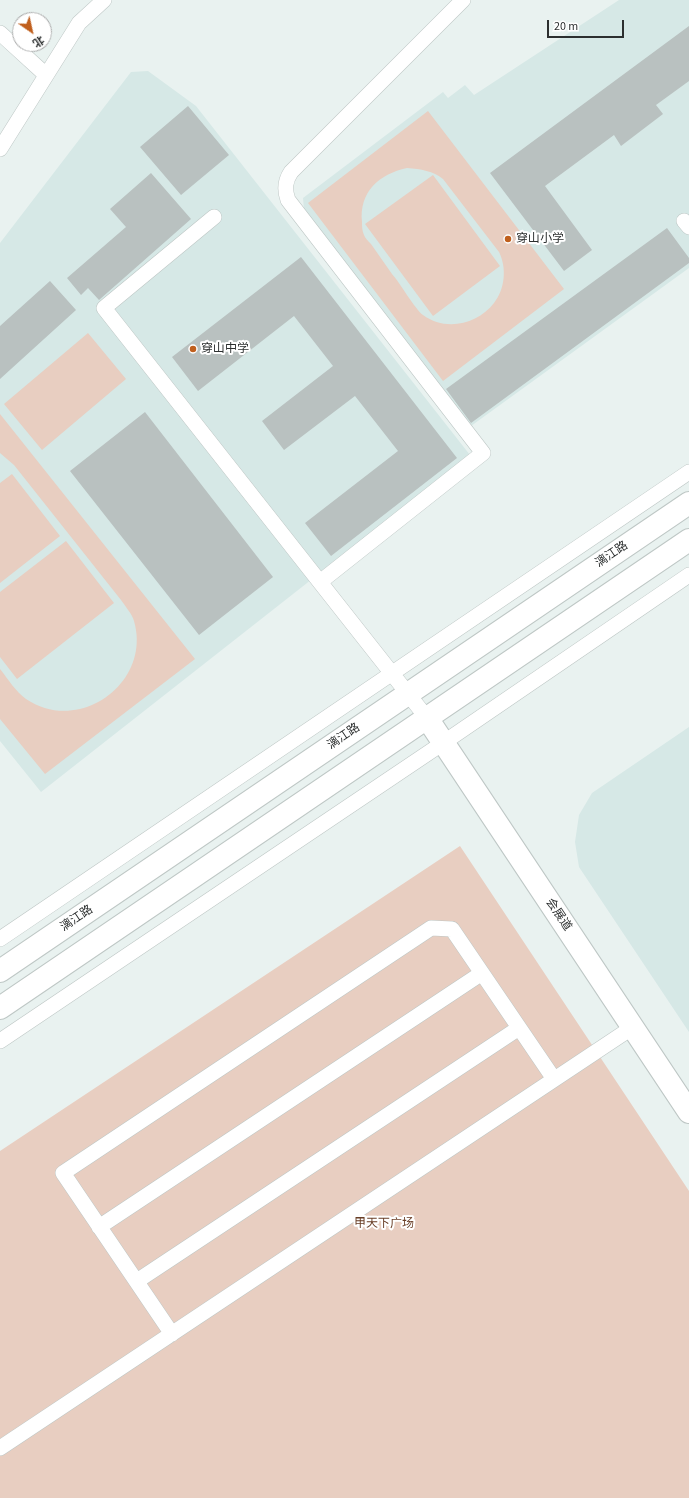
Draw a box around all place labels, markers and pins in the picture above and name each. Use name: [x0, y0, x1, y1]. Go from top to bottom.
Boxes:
place label: 穿山小学: [516, 232, 564, 246]
marker: 穿山小学: [503, 234, 513, 244]
place label: 穿山中学: [201, 342, 249, 356]
marker: 穿山中学: [188, 344, 198, 354]

